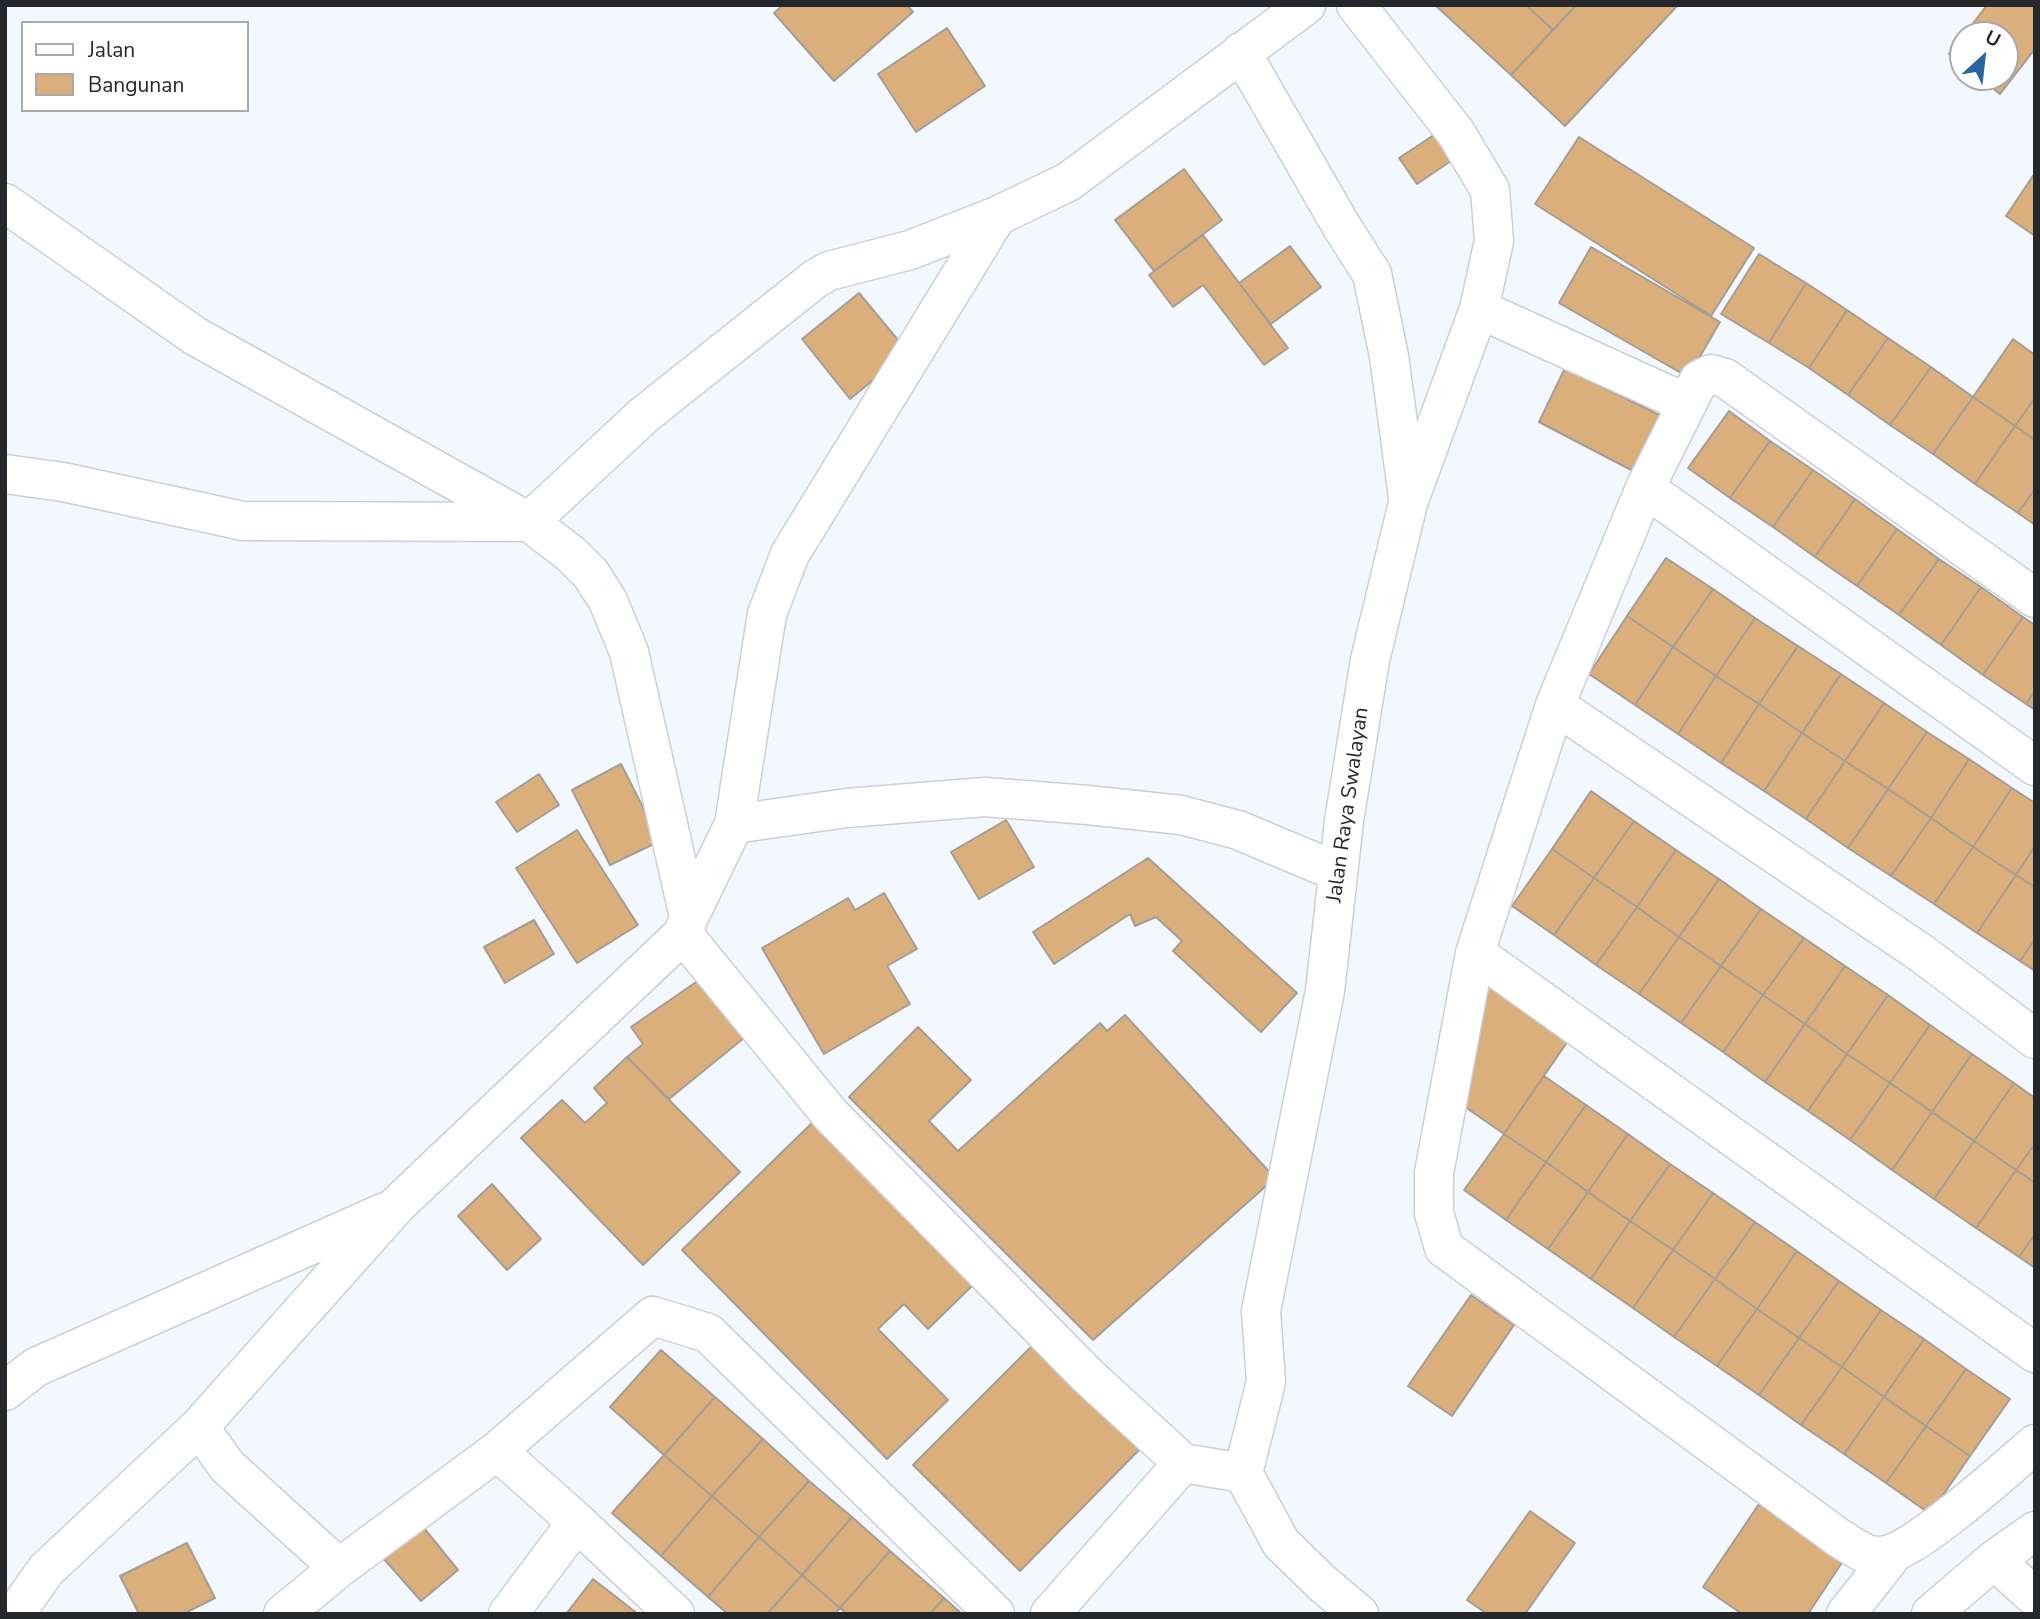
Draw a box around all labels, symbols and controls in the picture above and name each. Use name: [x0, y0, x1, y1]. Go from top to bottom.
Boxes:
legend: [21, 21, 248, 112]
north arrow: [1949, 21, 2019, 91]
text: U: [1980, 24, 2005, 54]
text: Jalan: [88, 36, 135, 64]
text: Bangunan: [88, 71, 184, 99]
street label: Jalan Raya Swalayan: [1323, 706, 1375, 904]

